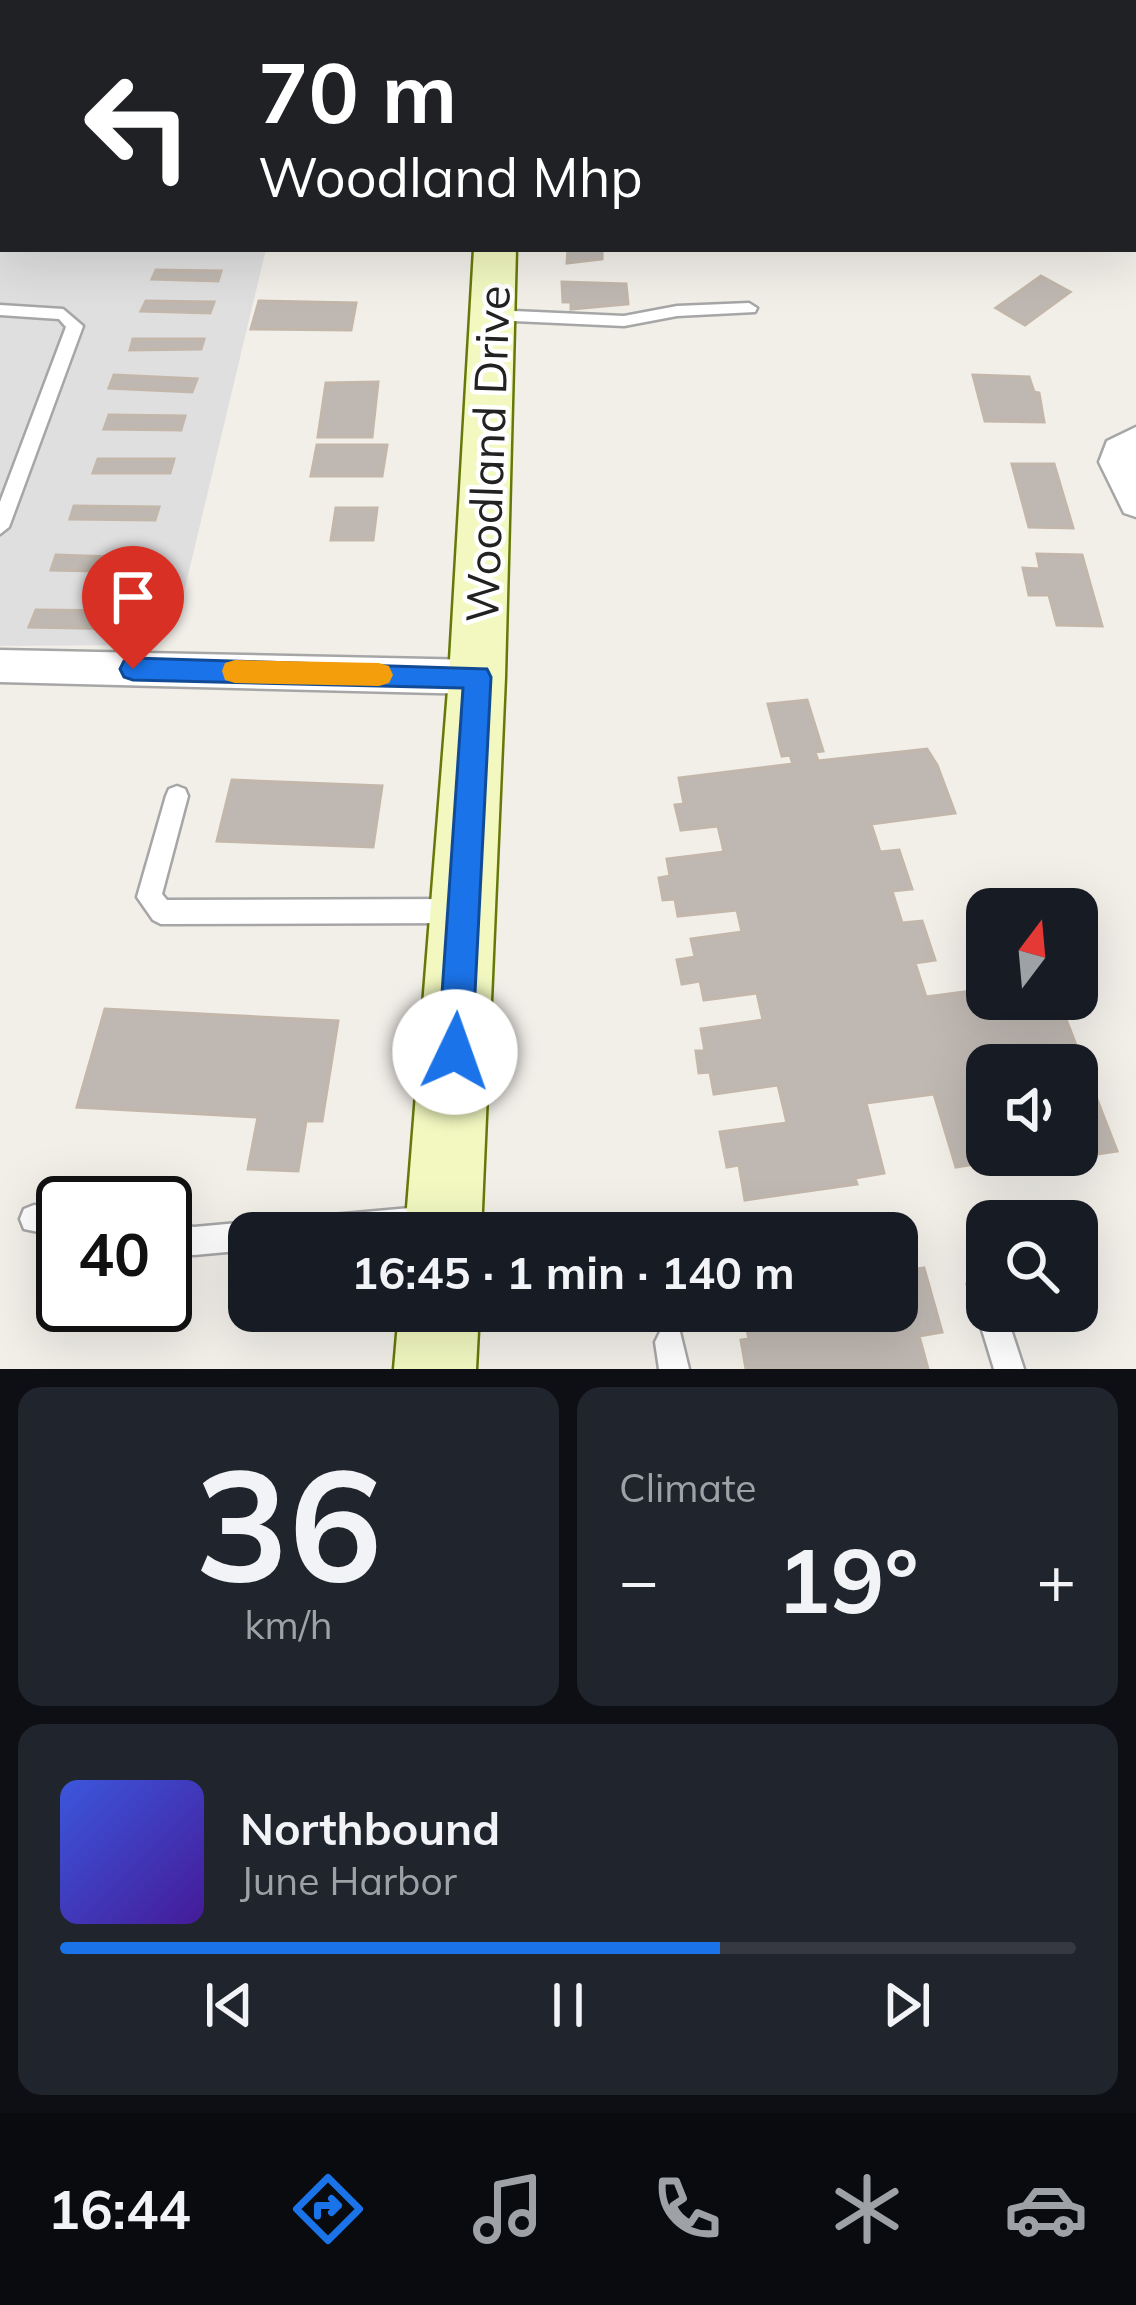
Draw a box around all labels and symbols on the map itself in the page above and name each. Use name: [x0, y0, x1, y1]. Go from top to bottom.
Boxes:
street label: Woodland Drive: [453, 284, 521, 624]
pin: [82, 546, 184, 669]
north arrow: [966, 888, 1098, 1020]
position arrow: [392, 989, 518, 1115]
speed limit sign: 40: [36, 1176, 192, 1332]

